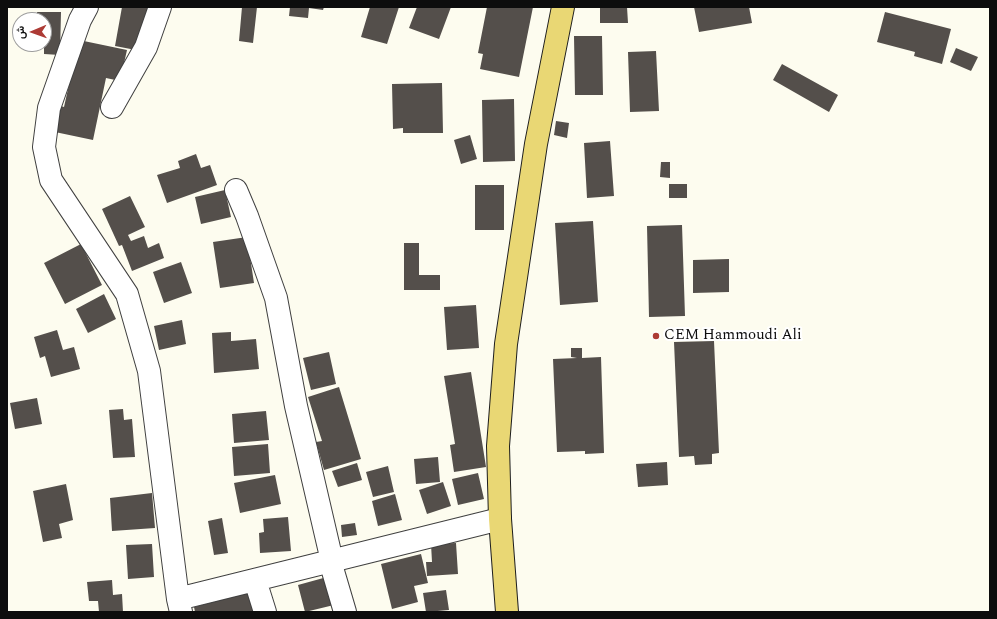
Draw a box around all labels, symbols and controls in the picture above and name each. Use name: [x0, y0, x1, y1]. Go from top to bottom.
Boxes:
north arrow: [12, 12, 52, 52]
text: ش: [12, 25, 29, 39]
place label: CEM Hammoudi Ali: [664, 327, 802, 345]
marker: CEM Hammoudi Ali: [651, 331, 661, 341]

